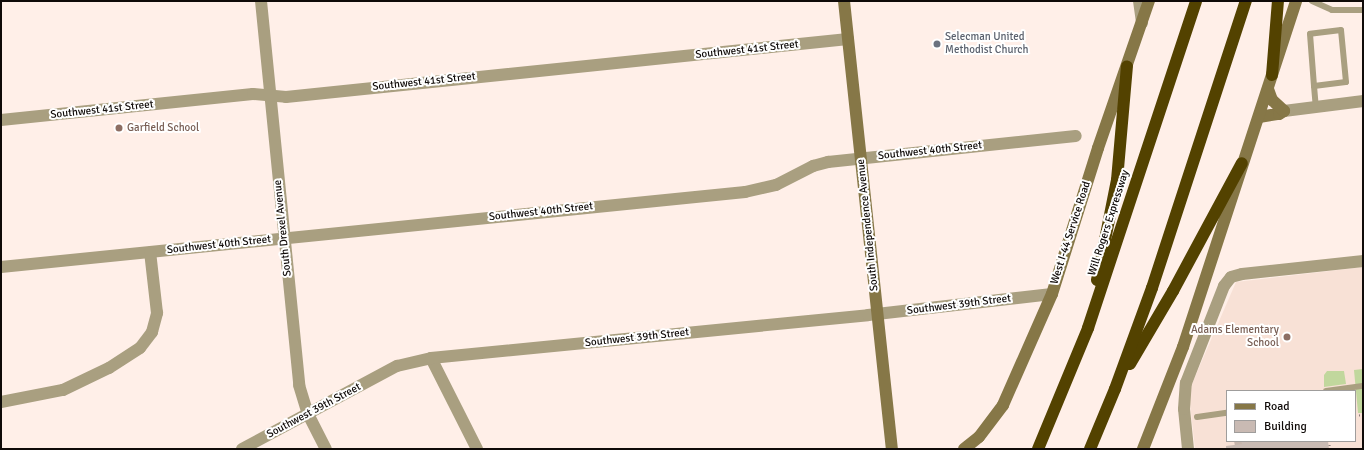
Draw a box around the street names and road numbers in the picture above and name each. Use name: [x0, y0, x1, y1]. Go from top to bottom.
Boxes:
street label: Southwest 41st Street: [695, 38, 799, 62]
street label: Southwest 41st Street: [372, 70, 476, 94]
street label: Southwest 41st Street: [50, 98, 154, 122]
street label: Southwest 40th Street: [877, 139, 983, 163]
street label: South Independence Avenue: [854, 158, 882, 292]
street label: Will Rogers Expressway: [1086, 168, 1132, 278]
street label: South Drexel Avenue: [271, 179, 295, 277]
street label: West I-44 Service Road: [1048, 180, 1094, 286]
street label: Southwest 40th Street: [488, 200, 594, 224]
street label: Southwest 40th Street: [166, 233, 272, 257]
street label: Southwest 39th Street: [906, 292, 1012, 318]
street label: Southwest 39th Street: [584, 326, 690, 350]
street label: Southwest 39th Street: [265, 381, 363, 441]

